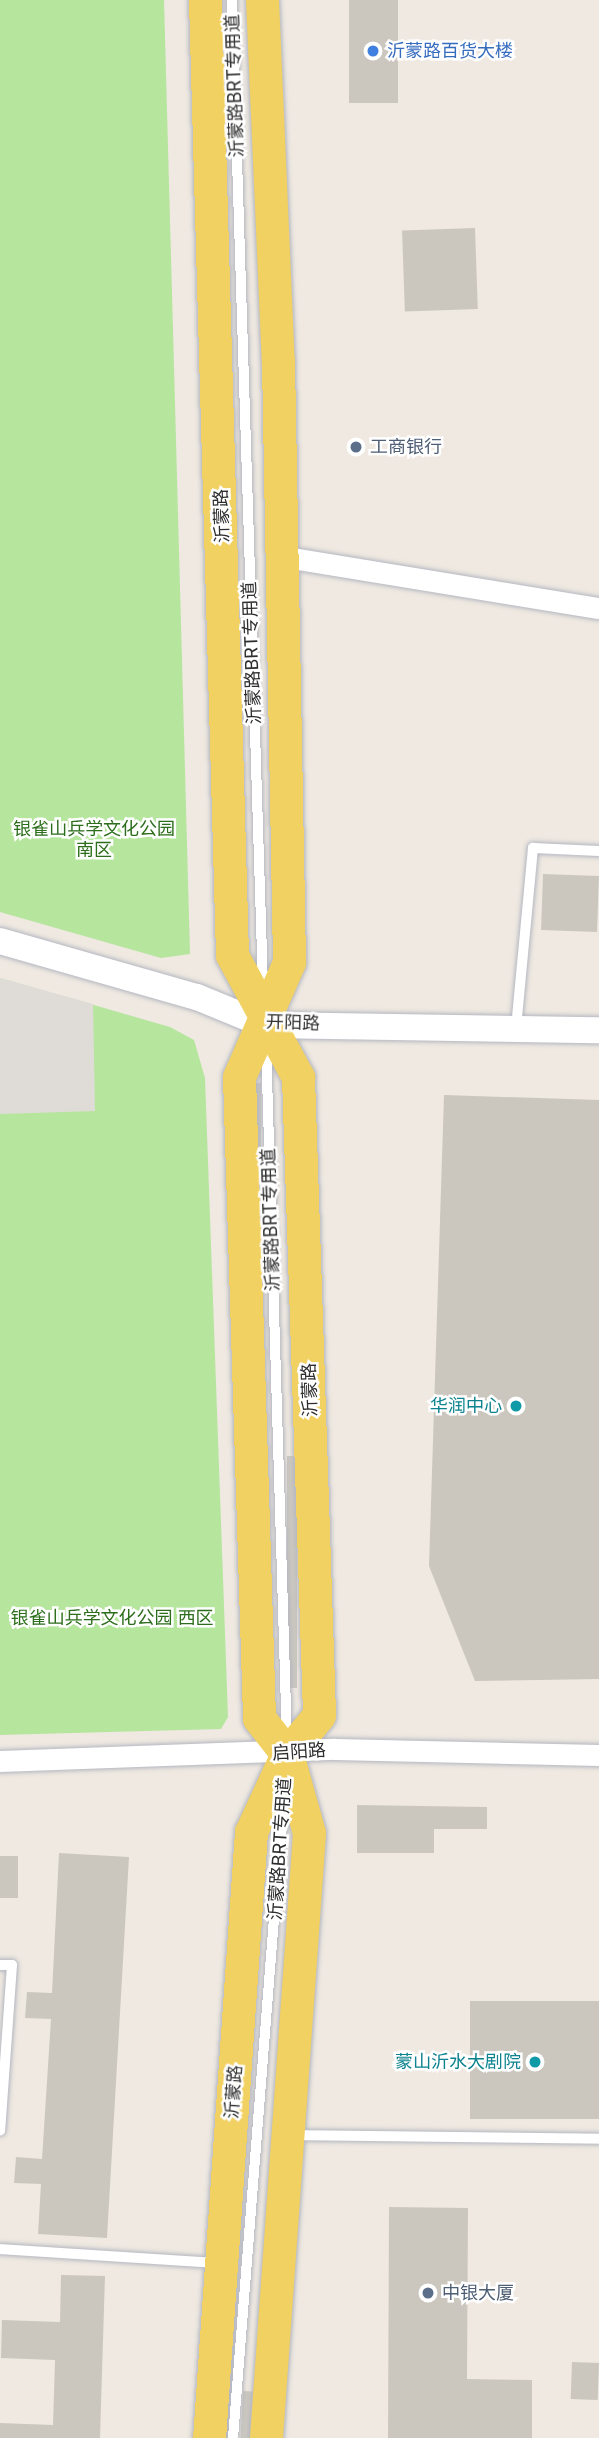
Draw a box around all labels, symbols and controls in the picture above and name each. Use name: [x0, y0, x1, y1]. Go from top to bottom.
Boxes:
street label: 沂蒙路BRT专用道: [222, 14, 248, 158]
place label: 沂蒙路百货大楼: [387, 40, 513, 62]
marker: 沂蒙路百货大楼: [365, 43, 381, 59]
place label: 工商银行: [370, 436, 442, 458]
marker: 工商银行: [348, 439, 364, 455]
street label: 沂蒙路: [210, 489, 234, 543]
street label: 沂蒙路BRT专用道: [239, 581, 265, 725]
park label: 银雀山兵学文化公园 南区: [13, 819, 175, 862]
street label: 开阳路: [266, 1011, 320, 1035]
street label: 沂蒙路BRT专用道: [258, 1148, 284, 1292]
street label: 沂蒙路: [298, 1363, 322, 1417]
place label: 华润中心: [430, 1395, 502, 1417]
marker: 华润中心: [508, 1398, 524, 1414]
park label: 银雀山兵学文化公园 西区: [10, 1607, 214, 1629]
street label: 启阳路: [271, 1739, 327, 1765]
street label: 沂蒙路BRT专用道: [264, 1777, 296, 1921]
place label: 蒙山沂水大剧院: [395, 2051, 521, 2073]
marker: 蒙山沂水大剧院: [527, 2054, 543, 2070]
street label: 沂蒙路: [221, 2064, 247, 2120]
place label: 中银大厦: [442, 2282, 514, 2304]
marker: 中银大厦: [420, 2285, 436, 2301]

